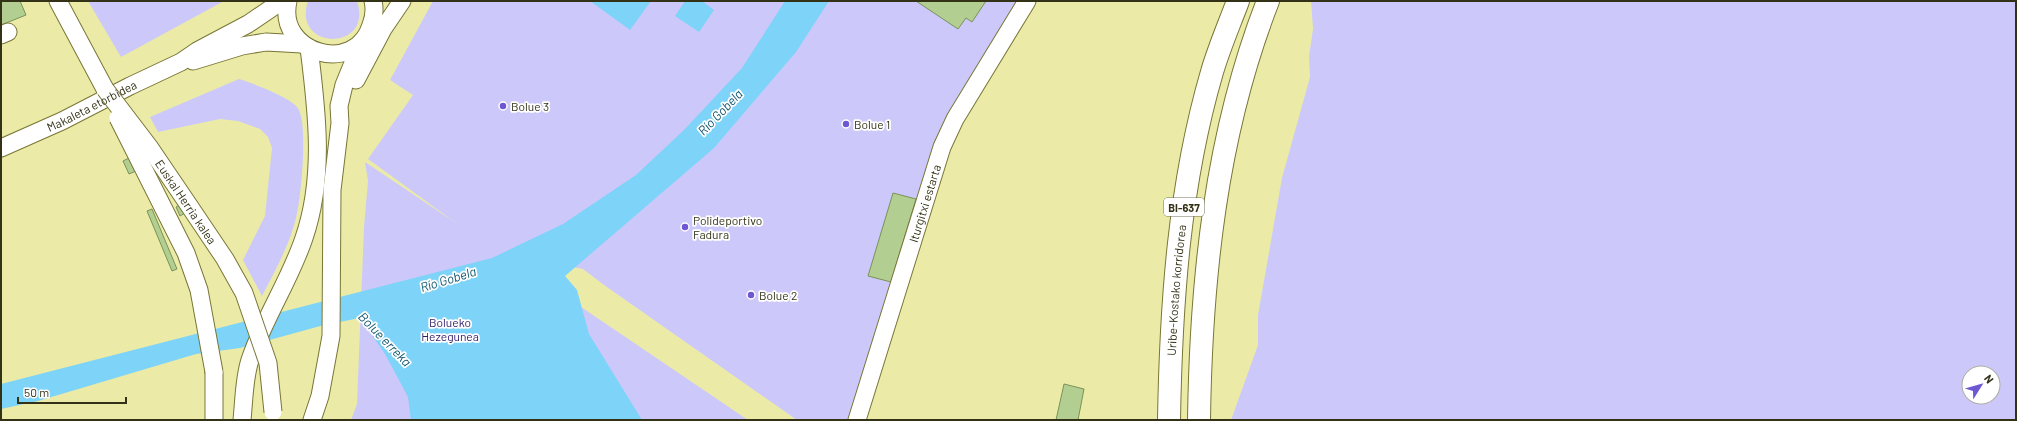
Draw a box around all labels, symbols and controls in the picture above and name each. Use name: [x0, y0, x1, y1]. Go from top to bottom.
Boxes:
street label: Makaleta etorbidea: [44, 77, 139, 134]
water label: Río Gobela: [694, 86, 746, 138]
place label: Bolue 3: [511, 99, 549, 113]
marker: Bolue 3: [498, 101, 508, 111]
place label: Bolue 1: [854, 117, 890, 131]
marker: Bolue 1: [841, 119, 851, 129]
street label: Euskal Herria kalea: [153, 157, 220, 246]
street label: Iturgitxi estarta: [906, 163, 943, 244]
road number: BI-637: [1164, 198, 1204, 216]
place label: Polideportivo Fadura: [693, 213, 762, 241]
marker: Polideportivo Fadura: [680, 222, 690, 232]
street label: Uribe-Kostako korridorea: [1164, 224, 1188, 356]
water label: Río Gobela: [418, 263, 478, 295]
place label: Bolue 2: [759, 288, 797, 302]
marker: Bolue 2: [746, 290, 756, 300]
water label: Bolue erreka: [355, 309, 415, 370]
park label: Bolueko Hezegunea: [421, 315, 479, 343]
north arrow: [1961, 365, 2001, 405]
text: N: [1982, 372, 1997, 386]
scale bar: [18, 379, 126, 405]
text: 50 m: [24, 385, 49, 399]

